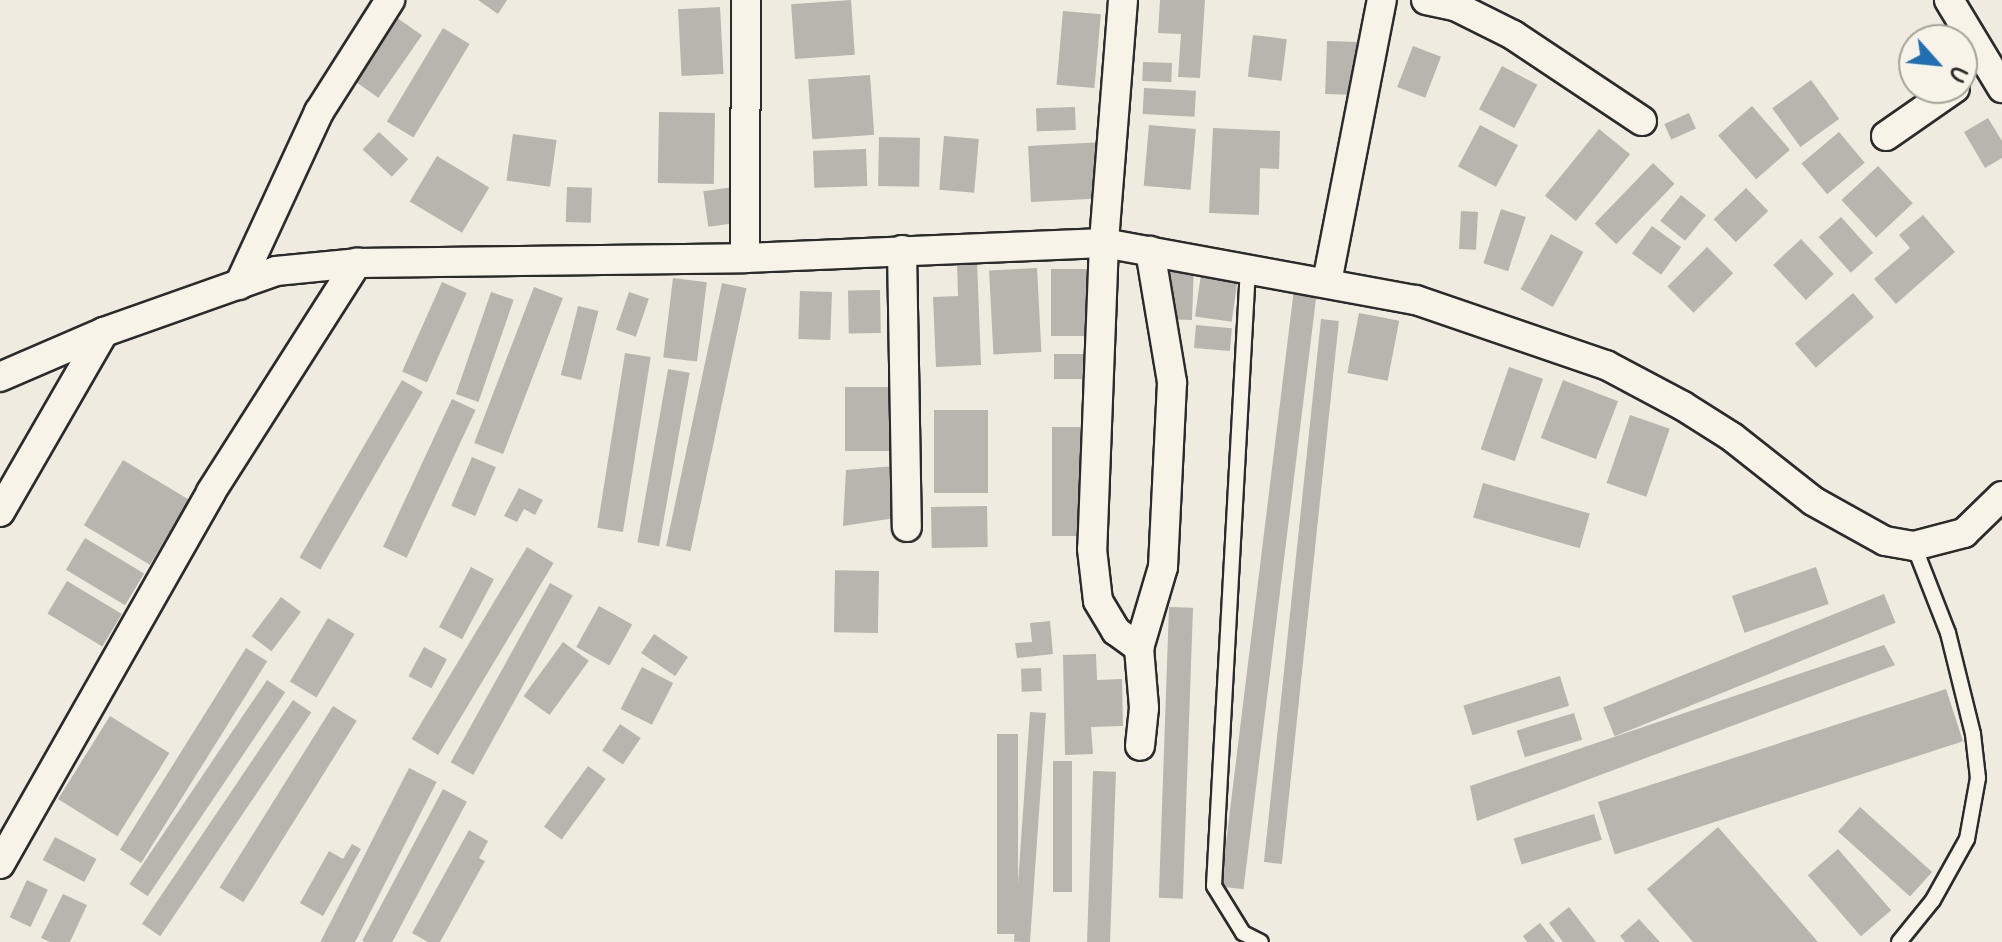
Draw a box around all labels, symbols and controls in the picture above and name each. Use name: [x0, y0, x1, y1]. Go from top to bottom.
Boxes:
north arrow: [1898, 24, 1978, 104]
text: U: [1942, 61, 1973, 87]

